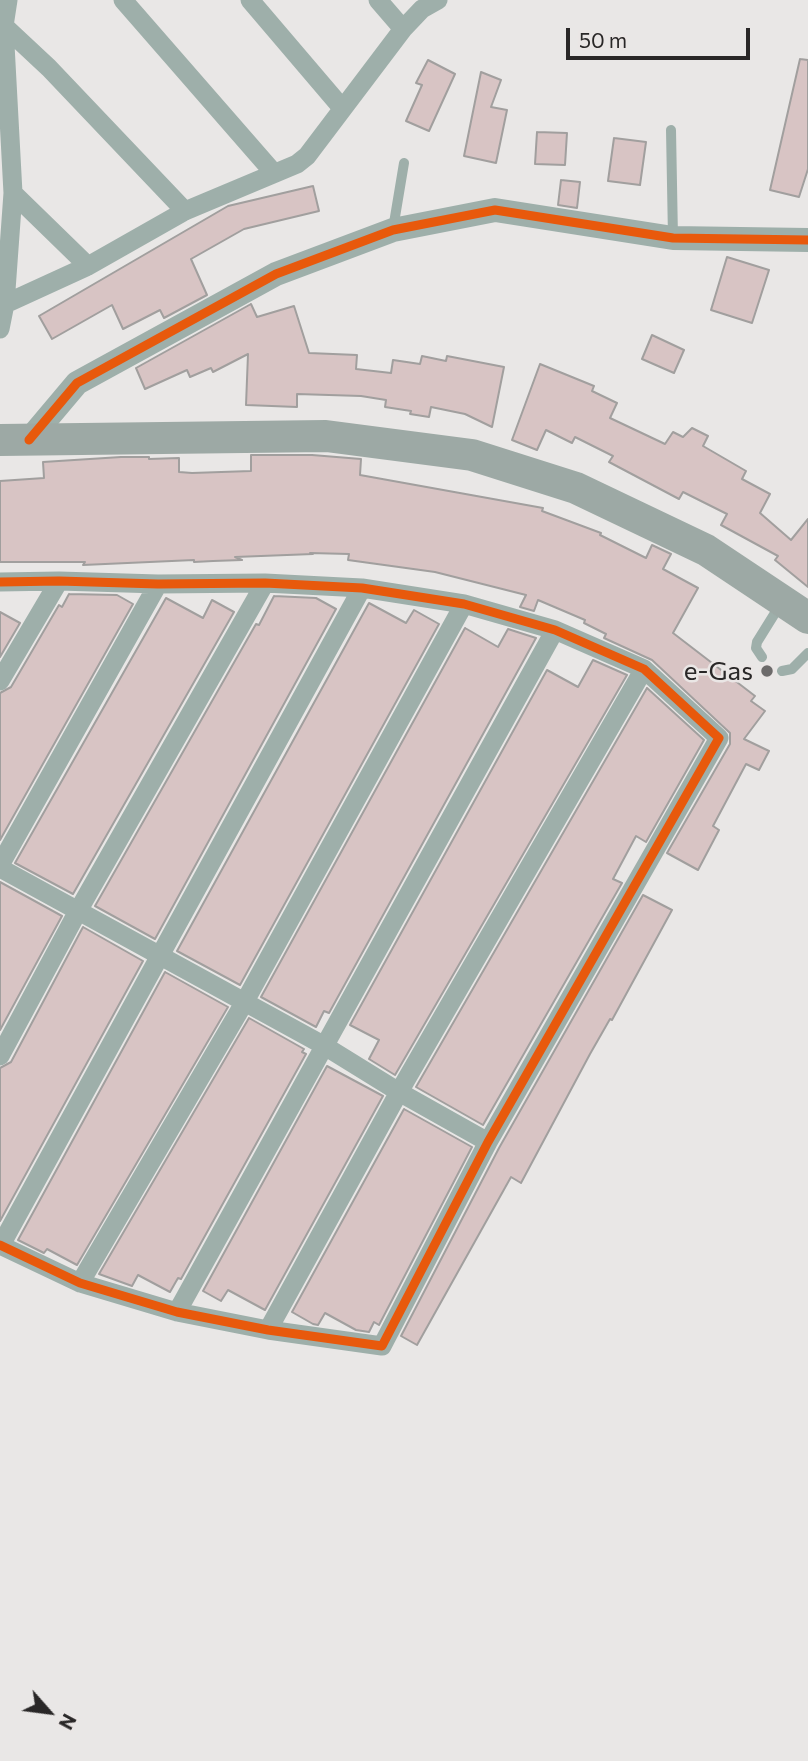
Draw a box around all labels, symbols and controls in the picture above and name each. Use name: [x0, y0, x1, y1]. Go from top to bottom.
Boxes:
scale bar: [570, 14, 754, 58]
text: 50 m: [579, 27, 627, 52]
place label: e-Gas: [684, 655, 753, 687]
marker: e-Gas: [759, 663, 775, 679]
north arrow: [14, 1677, 84, 1747]
text: N: [54, 1710, 81, 1734]

